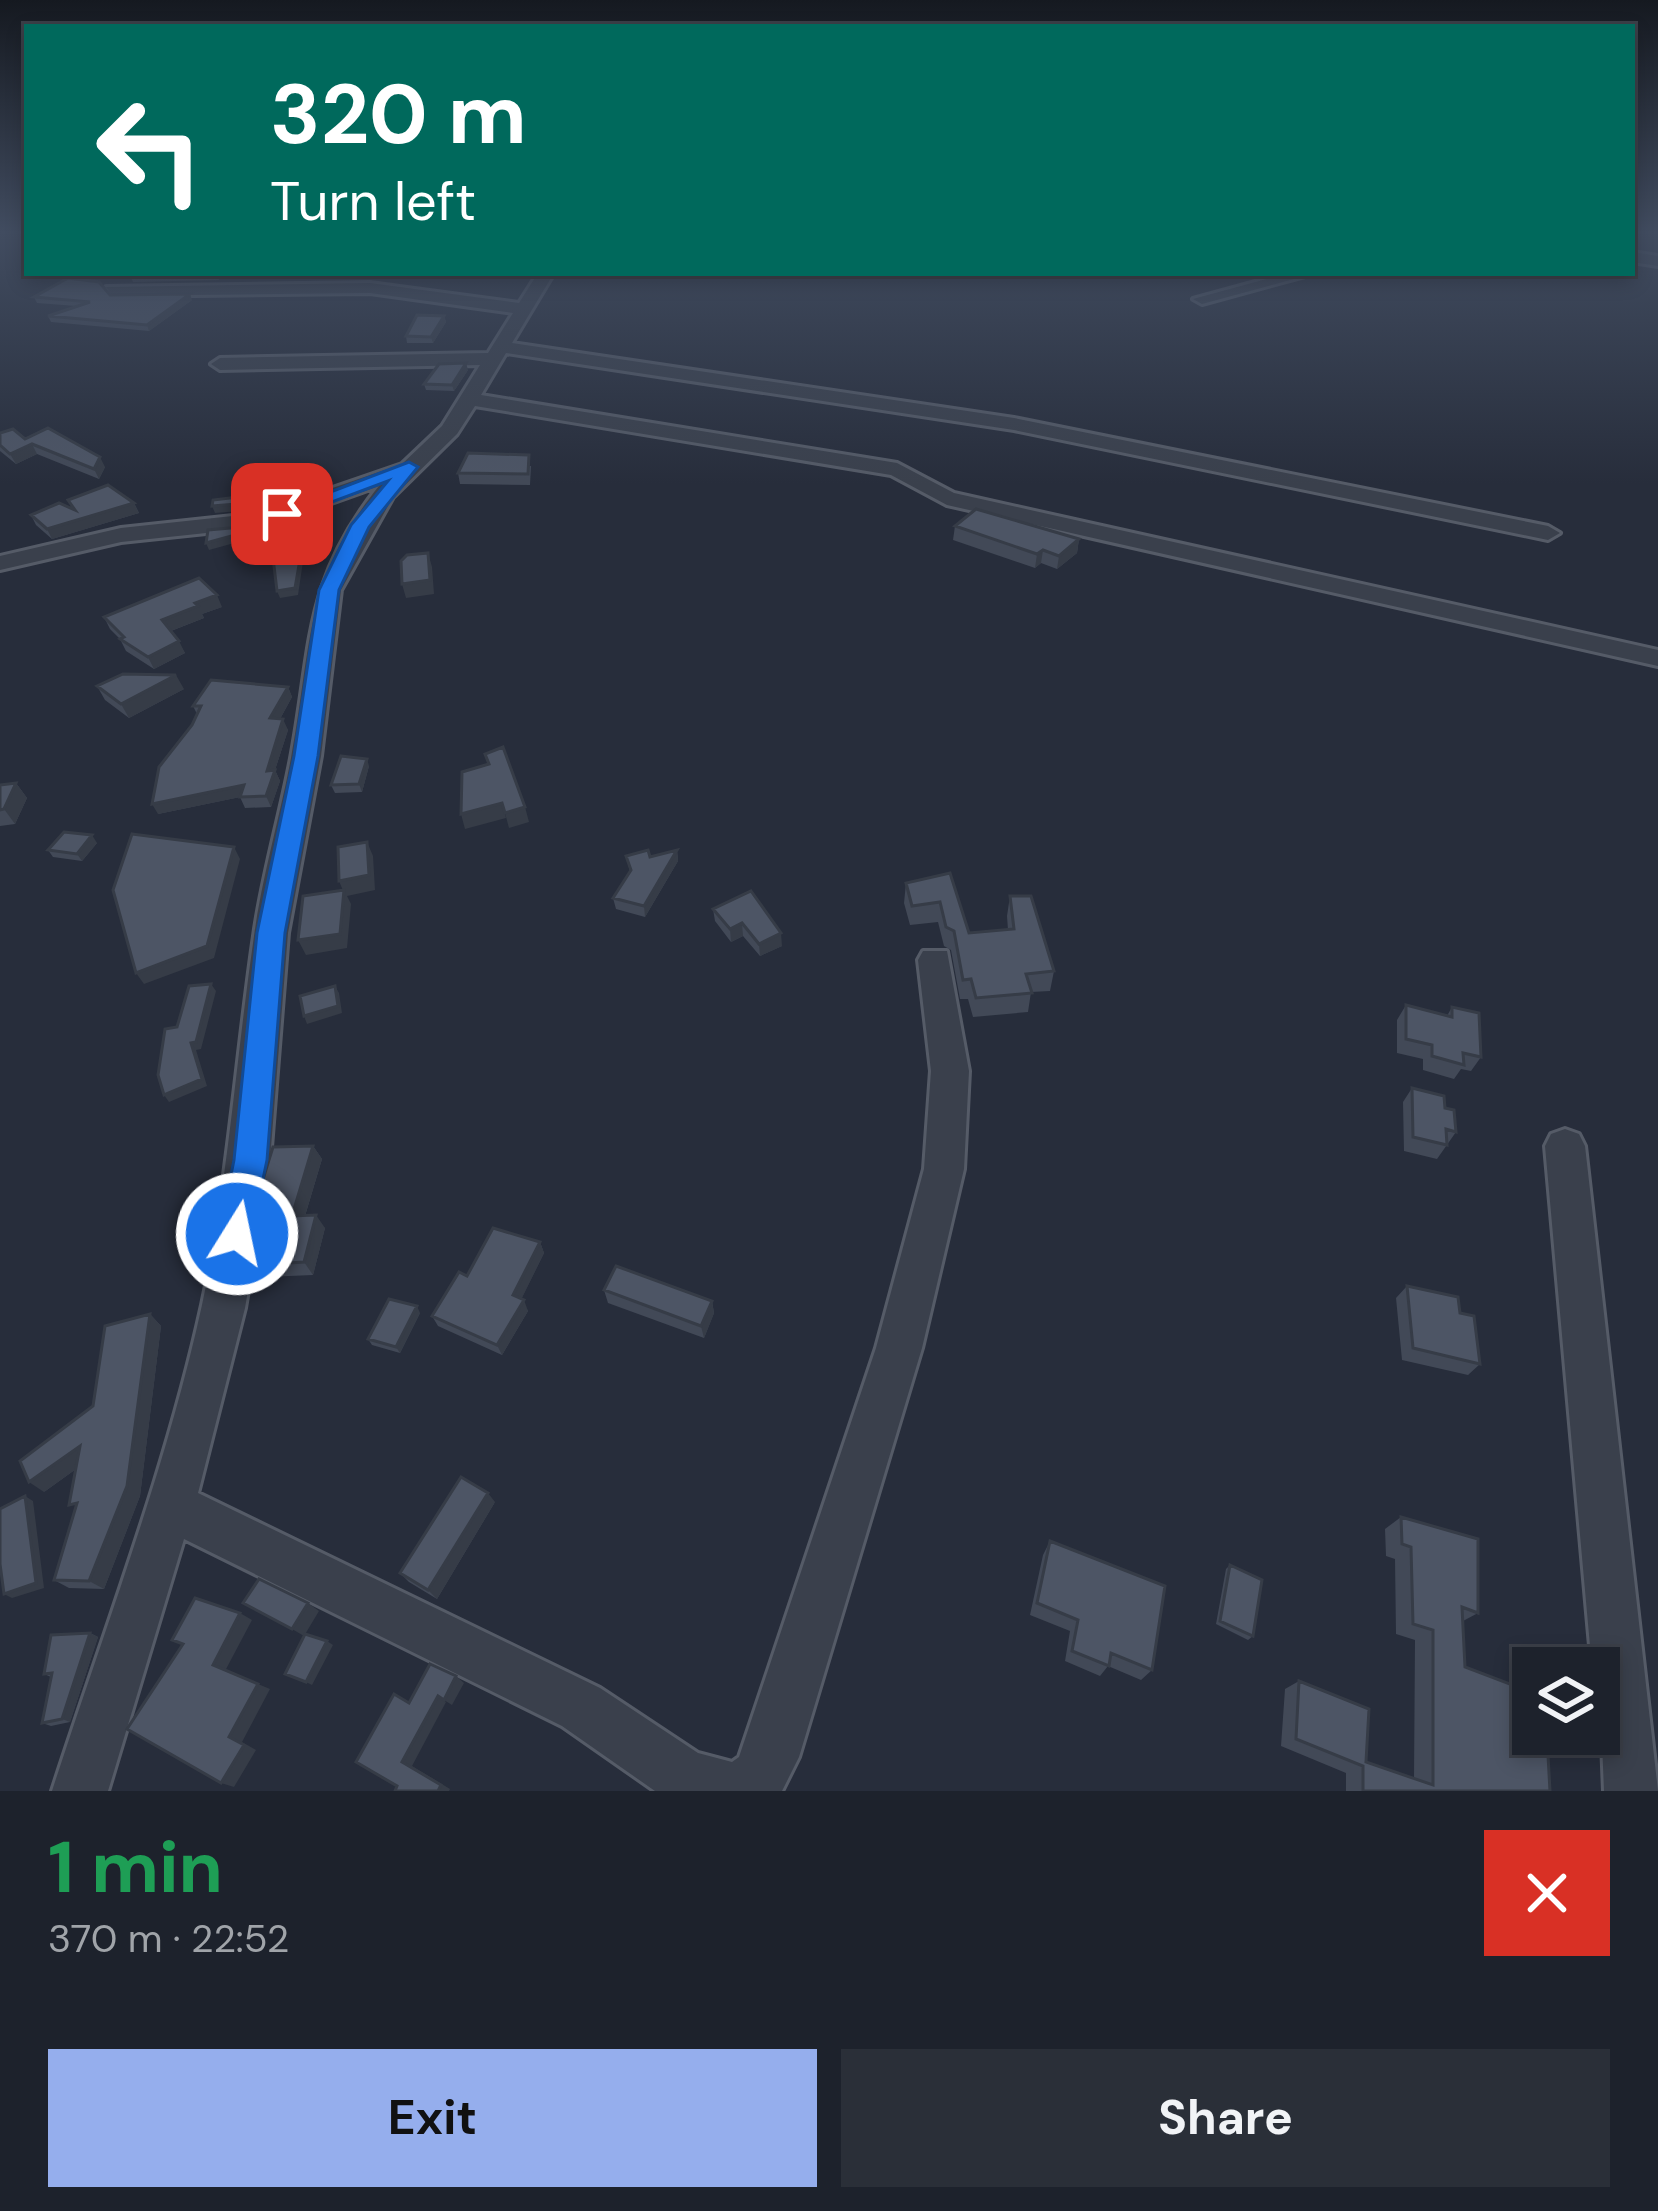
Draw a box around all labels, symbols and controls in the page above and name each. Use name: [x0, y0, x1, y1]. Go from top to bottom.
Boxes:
text: 320 m: [270, 60, 527, 169]
icon: left: [72, 72, 228, 228]
text: Turn left: [270, 166, 476, 237]
pin: [231, 463, 333, 565]
icon: arrive: [249, 481, 315, 547]
position arrow: [174, 1171, 300, 1297]
map controls: [1512, 1647, 1620, 1755]
button: layers: [1512, 1647, 1620, 1755]
text: 1 min: [48, 1821, 223, 1914]
button: close: [1484, 1830, 1610, 1956]
text: 370 m · 22:52: [48, 1913, 289, 1964]
button: Exit: [48, 2049, 817, 2187]
button: Share: [841, 2049, 1610, 2187]

